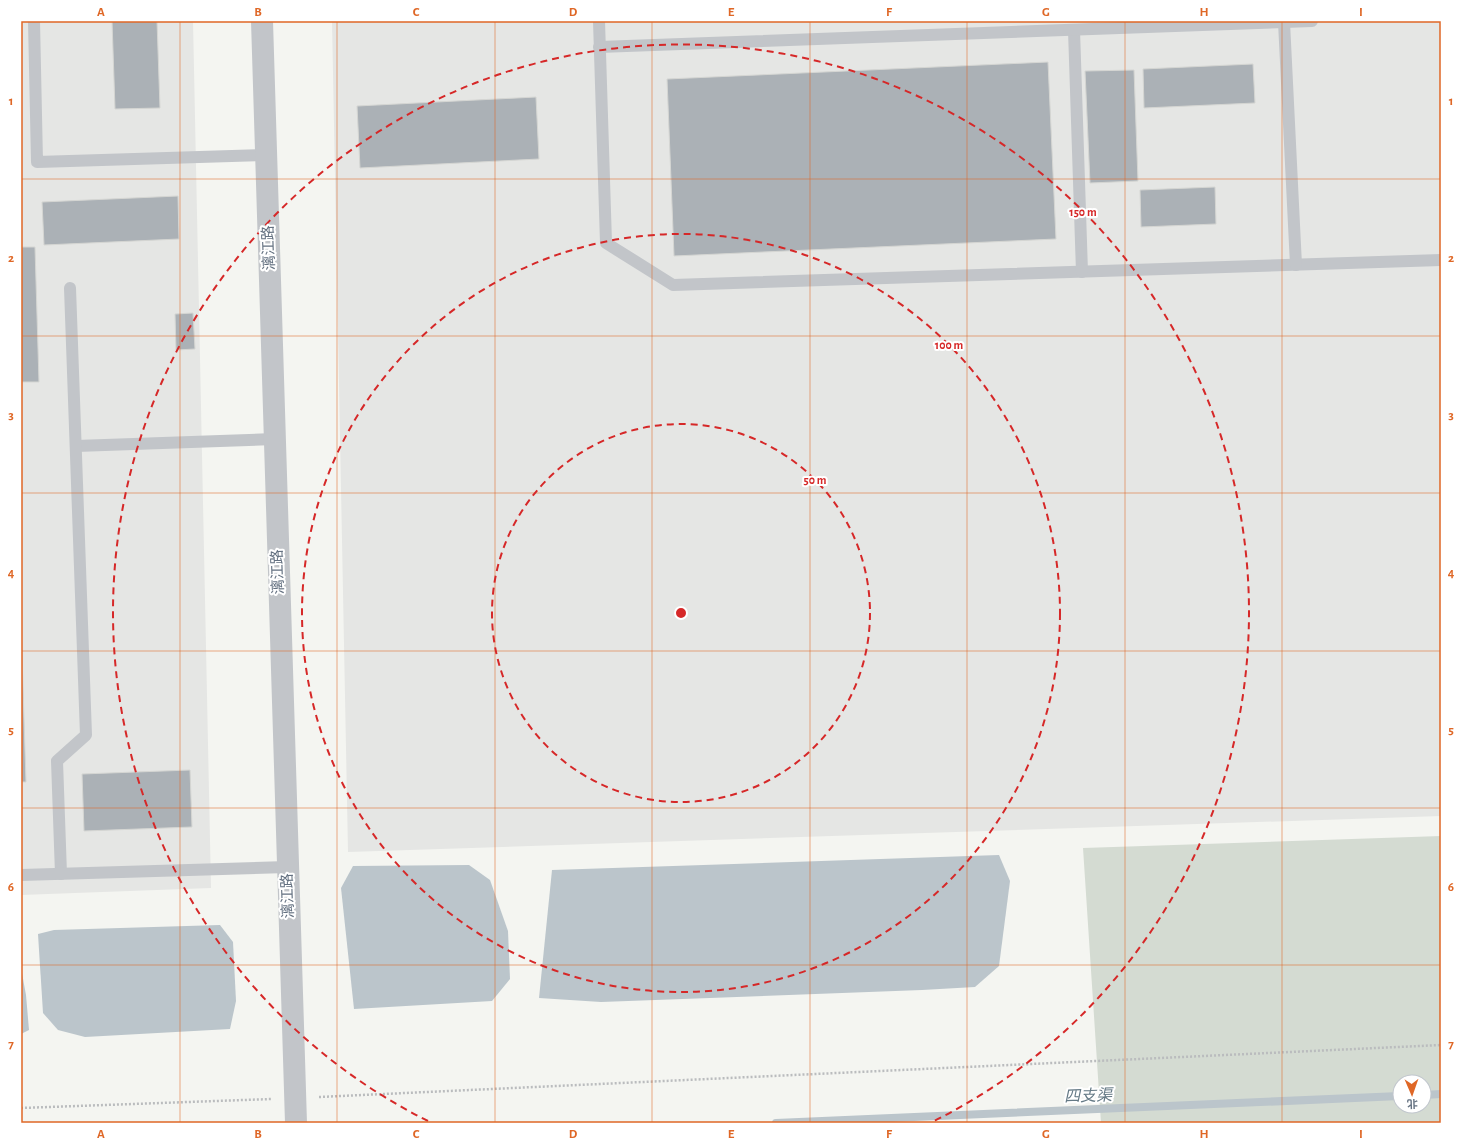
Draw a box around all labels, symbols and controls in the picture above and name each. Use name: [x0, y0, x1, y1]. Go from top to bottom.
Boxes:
text: A: [97, 6, 105, 19]
text: B: [254, 6, 262, 19]
text: C: [413, 6, 420, 19]
text: D: [569, 6, 578, 19]
text: E: [728, 6, 735, 19]
text: F: [886, 6, 893, 19]
text: G: [1042, 6, 1050, 19]
text: H: [1199, 6, 1209, 19]
text: I: [1359, 6, 1363, 19]
text: 1: [9, 95, 13, 108]
text: 1: [1449, 95, 1453, 108]
text: 150 m: [1069, 206, 1097, 218]
street label: 漓江路: [260, 225, 277, 271]
text: 2: [8, 252, 14, 265]
text: 2: [1448, 252, 1454, 265]
text: 100 m: [935, 339, 963, 351]
text: 3: [8, 409, 14, 422]
text: 3: [1448, 409, 1454, 422]
text: 50 m: [804, 474, 827, 486]
street label: 漓江路: [269, 549, 286, 595]
text: 4: [8, 567, 15, 580]
text: 4: [1448, 567, 1455, 580]
centre of rings: [674, 606, 688, 620]
text: 5: [8, 724, 14, 737]
text: 5: [1448, 724, 1454, 737]
street label: 漓江路: [279, 873, 296, 919]
text: 6: [8, 881, 14, 894]
text: 6: [1448, 881, 1454, 894]
text: 7: [8, 1038, 14, 1051]
text: 7: [1448, 1038, 1454, 1051]
north arrow: [1392, 1074, 1432, 1114]
water label: 四支渠: [1064, 1086, 1114, 1105]
text: 北: [1407, 1098, 1418, 1109]
text: A: [97, 1128, 105, 1141]
text: B: [254, 1128, 262, 1141]
text: C: [413, 1128, 420, 1141]
text: D: [569, 1128, 578, 1141]
text: E: [728, 1128, 735, 1141]
text: F: [886, 1128, 893, 1141]
text: G: [1042, 1128, 1050, 1141]
text: H: [1199, 1128, 1209, 1141]
text: I: [1359, 1128, 1363, 1141]

